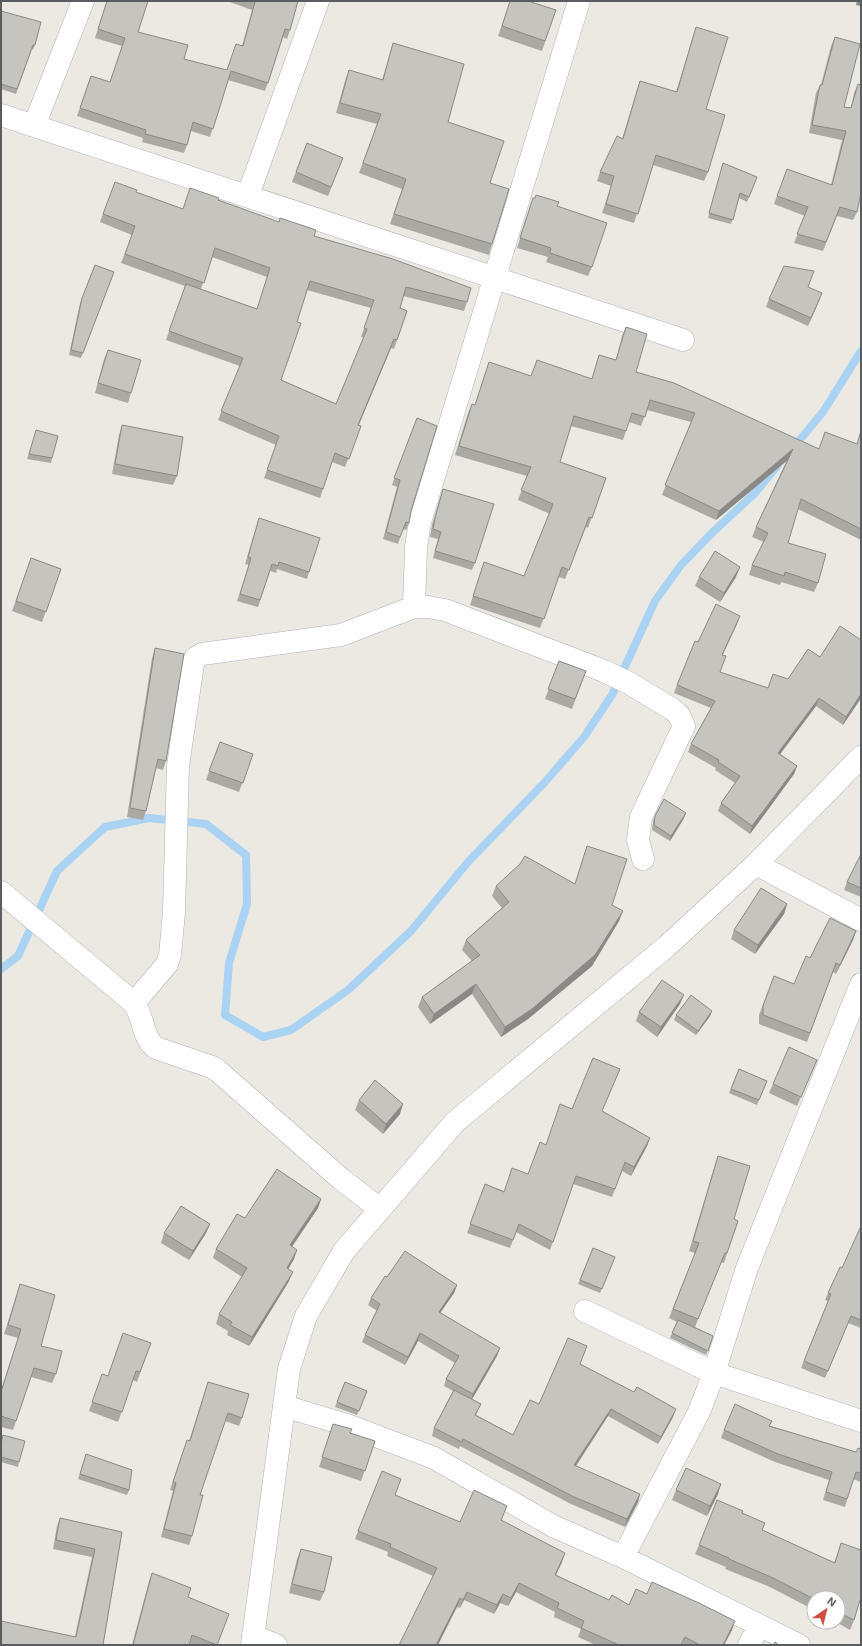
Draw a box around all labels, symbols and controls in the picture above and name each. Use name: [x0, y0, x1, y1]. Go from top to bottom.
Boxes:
north arrow: [806, 1590, 846, 1630]
text: N: [825, 1594, 839, 1609]

